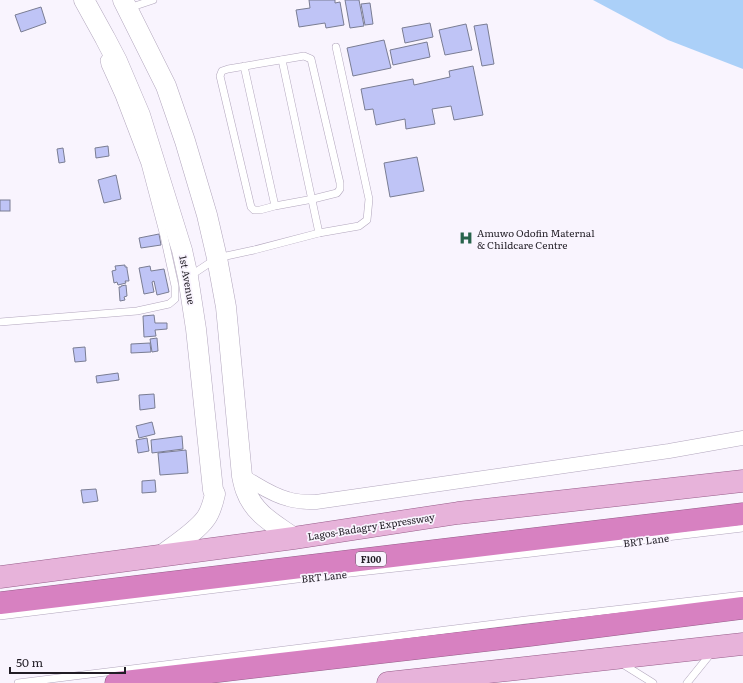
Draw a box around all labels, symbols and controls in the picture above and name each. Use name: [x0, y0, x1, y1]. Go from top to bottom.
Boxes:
place label: Amuwo Odofin Maternal & Childcare Centre: [477, 225, 595, 252]
hospital icon: Amuwo Odofin Maternal & Childcare Centre: [458, 230, 474, 246]
street label: 1st Avenue: [176, 254, 200, 306]
street label: Lagos-Badagry Expressway: [306, 509, 436, 543]
street label: BRT Lane: [622, 530, 670, 550]
road number: F100: [356, 552, 386, 566]
street label: BRT Lane: [300, 566, 348, 586]
scale bar: [10, 649, 125, 675]
text: 50 m: [16, 653, 43, 671]

